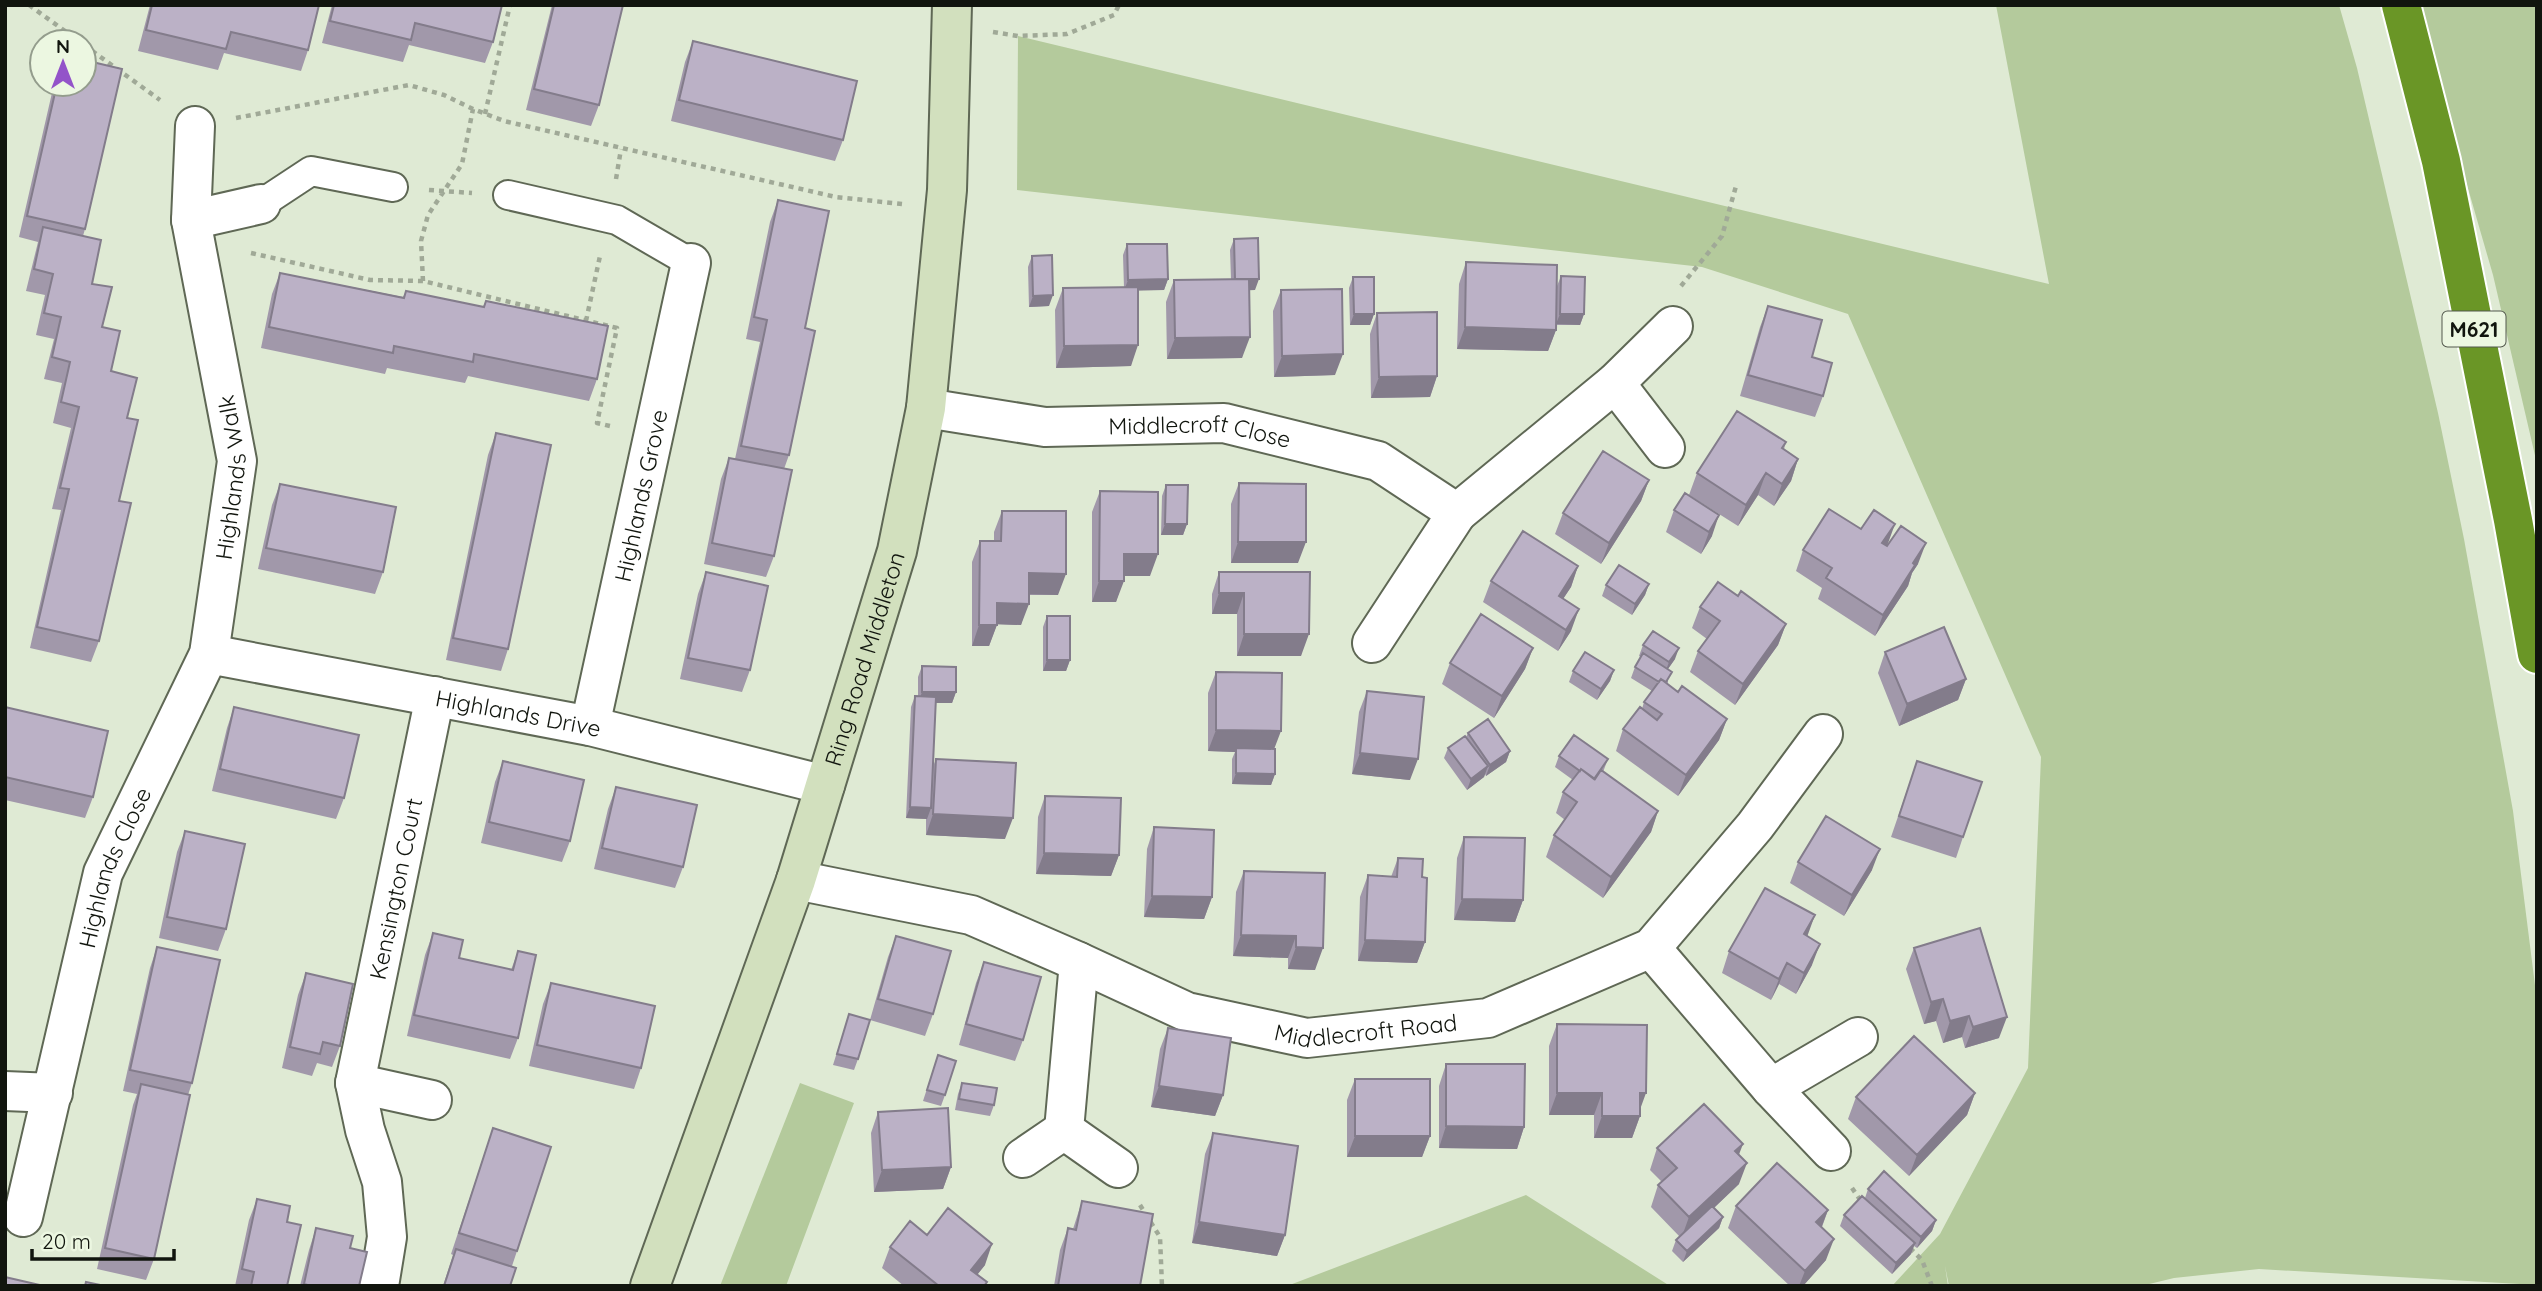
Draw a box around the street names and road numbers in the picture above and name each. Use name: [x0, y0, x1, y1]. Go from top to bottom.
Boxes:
road number: M621: [2442, 312, 2506, 346]
street label: Highlands Walk: [208, 393, 252, 562]
street label: Highlands Grove: [607, 406, 673, 584]
street label: Middlecroft Close: [1108, 408, 1294, 454]
street label: Ring Road Middleton: [817, 548, 910, 769]
street label: Highlands Drive: [433, 683, 604, 743]
street label: Highlands Close: [72, 782, 157, 951]
street label: Kensington Court: [362, 795, 428, 982]
street label: Middlecroft Road: [1272, 1007, 1458, 1053]

